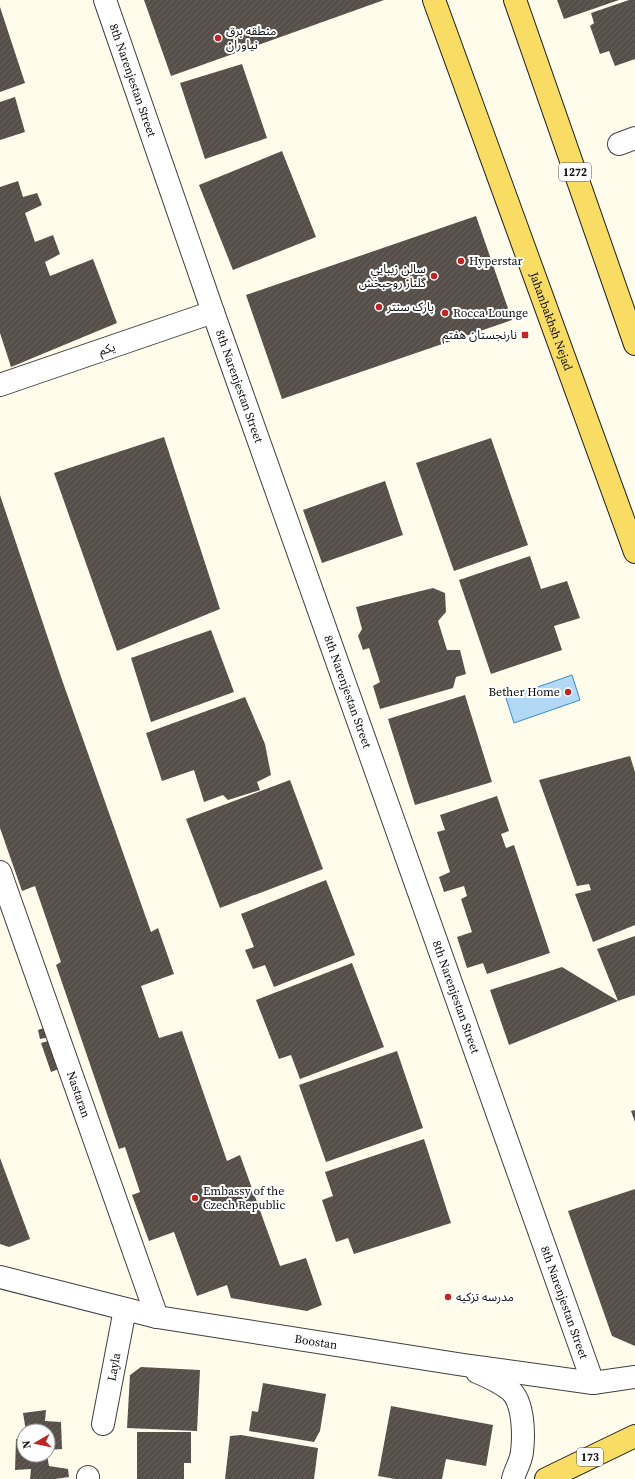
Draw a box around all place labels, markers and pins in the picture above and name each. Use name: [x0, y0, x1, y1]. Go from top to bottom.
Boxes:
place label: منطقه برق نیاوران: [226, 23, 276, 53]
marker: منطقه برق نیاوران: [213, 33, 223, 43]
place label: Hyperstar: [469, 253, 523, 269]
marker: Hyperstar: [456, 256, 466, 266]
place label: سالن زيبايي گلناز روحبخش: [359, 261, 427, 291]
marker: سالن زيبايي گلناز روحبخش: [429, 271, 439, 281]
place label: پارک سنتر: [386, 299, 434, 315]
marker: پارک سنتر: [374, 302, 384, 312]
place label: Rocca Lounge: [453, 305, 528, 321]
marker: Rocca Lounge: [440, 308, 450, 318]
place label: نارنجستان هفتم: [442, 327, 517, 344]
marker: نارنجستان هفتم: [520, 330, 530, 340]
place label: Bether Home: [488, 684, 560, 700]
marker: Bether Home: [563, 687, 573, 697]
place label: Embassy of the Czech Republic: [203, 1183, 285, 1213]
marker: Embassy of the Czech Republic: [190, 1193, 200, 1203]
place label: مدرسه تزکیه: [456, 1289, 514, 1305]
marker: مدرسه تزکیه: [443, 1292, 453, 1302]

